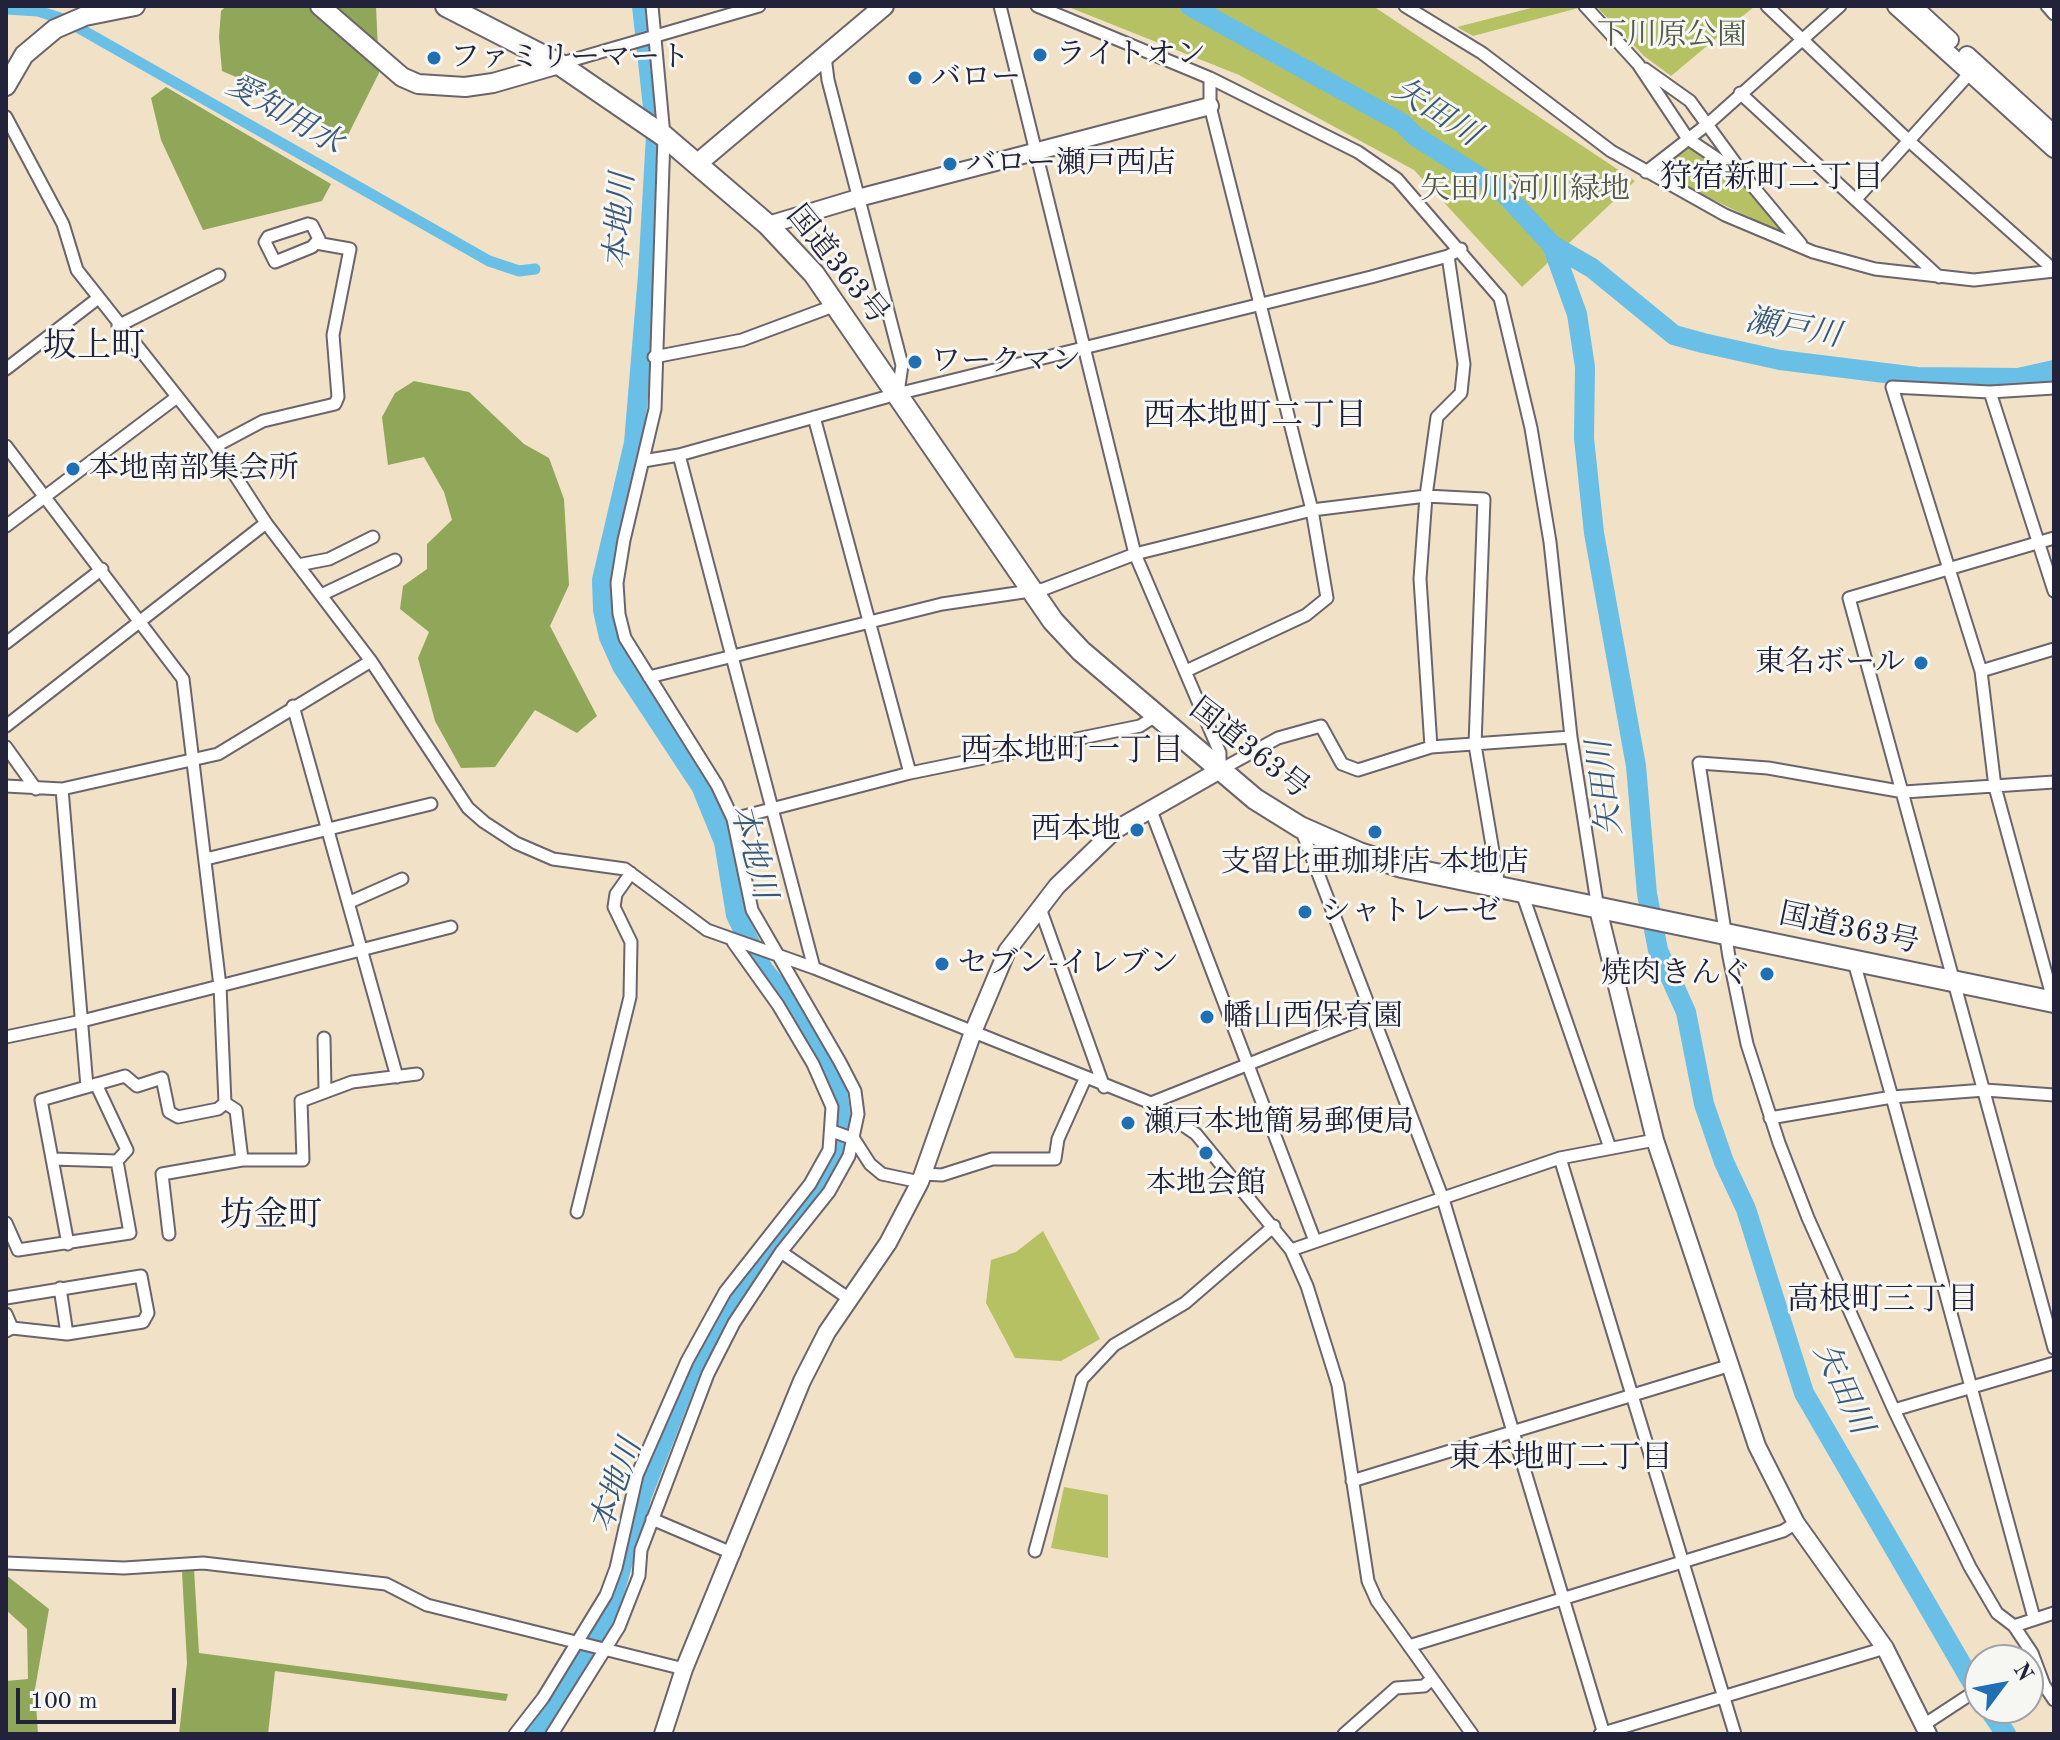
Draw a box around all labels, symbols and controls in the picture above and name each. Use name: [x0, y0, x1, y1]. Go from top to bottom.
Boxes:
park label: 下川原公園: [1597, 18, 1747, 54]
place label: ライトオン: [1056, 37, 1206, 73]
place label: ファミリーマート: [450, 40, 690, 76]
marker: ライトオン: [1031, 46, 1049, 64]
marker: ファミリーマート: [425, 49, 443, 67]
place label: バロー: [931, 60, 1021, 96]
water label: 愛知用水: [219, 66, 349, 164]
marker: バロー: [906, 69, 924, 87]
water label: 矢田川: [1385, 71, 1487, 155]
place label: バロー瀬戸西店: [966, 146, 1176, 182]
marker: バロー瀬戸西店: [941, 155, 959, 173]
district label: 狩宿新町二丁目: [1660, 160, 1884, 198]
water label: 本地川: [598, 172, 644, 270]
park label: 矢田川河川緑地: [1420, 172, 1630, 208]
street label: 国道363号: [778, 198, 896, 332]
water label: 瀬戸川: [1742, 302, 1844, 356]
district label: 坂上町: [43, 327, 145, 367]
place label: ワークマン: [931, 344, 1081, 380]
marker: ワークマン: [906, 353, 924, 371]
district label: 西本地町二丁目: [1143, 398, 1367, 436]
place label: 本地南部集会所: [89, 451, 299, 487]
marker: 本地南部集会所: [64, 460, 82, 478]
place label: 東名ボール: [1755, 645, 1905, 681]
marker: 東名ボール: [1912, 654, 1930, 672]
street label: 国道363号: [1182, 691, 1316, 807]
district label: 西本地町一丁目: [960, 733, 1184, 771]
water label: 矢田川: [1581, 738, 1631, 838]
water label: 本地川: [721, 801, 783, 903]
place label: 西本地: [1031, 812, 1121, 848]
marker: 西本地: [1128, 821, 1146, 839]
marker: 支留比亜珈琲店 本地店: [1366, 823, 1384, 841]
place label: 支留比亜珈琲店 本地店: [1221, 845, 1529, 881]
place label: シャトレーゼ: [1321, 894, 1501, 930]
street label: 国道363号: [1776, 897, 1922, 961]
marker: シャトレーゼ: [1296, 903, 1314, 921]
place label: セブン-イレブン: [958, 946, 1179, 982]
marker: セブン-イレブン: [933, 955, 951, 973]
place label: 焼肉きんぐ: [1601, 956, 1751, 992]
marker: 焼肉きんぐ: [1758, 965, 1776, 983]
place label: 幡山西保育園: [1223, 999, 1403, 1035]
marker: 幡山西保育園: [1198, 1008, 1216, 1026]
place label: 瀬戸本地簡易郵便局: [1144, 1105, 1414, 1141]
marker: 瀬戸本地簡易郵便局: [1119, 1114, 1137, 1132]
marker: 本地会館: [1197, 1144, 1215, 1162]
place label: 本地会館: [1146, 1166, 1266, 1202]
district label: 坊金町: [220, 1196, 322, 1236]
district label: 高根町三丁目: [1787, 1282, 1979, 1320]
water label: 矢田川: [1804, 1337, 1880, 1441]
water label: 本地川: [583, 1434, 651, 1538]
district label: 東本地町二丁目: [1449, 1440, 1673, 1478]
north arrow: [1964, 1644, 2044, 1724]
text: N: [2009, 1659, 2036, 1685]
scale bar: [20, 1672, 180, 1722]
text: 100 m: [30, 1690, 98, 1714]

